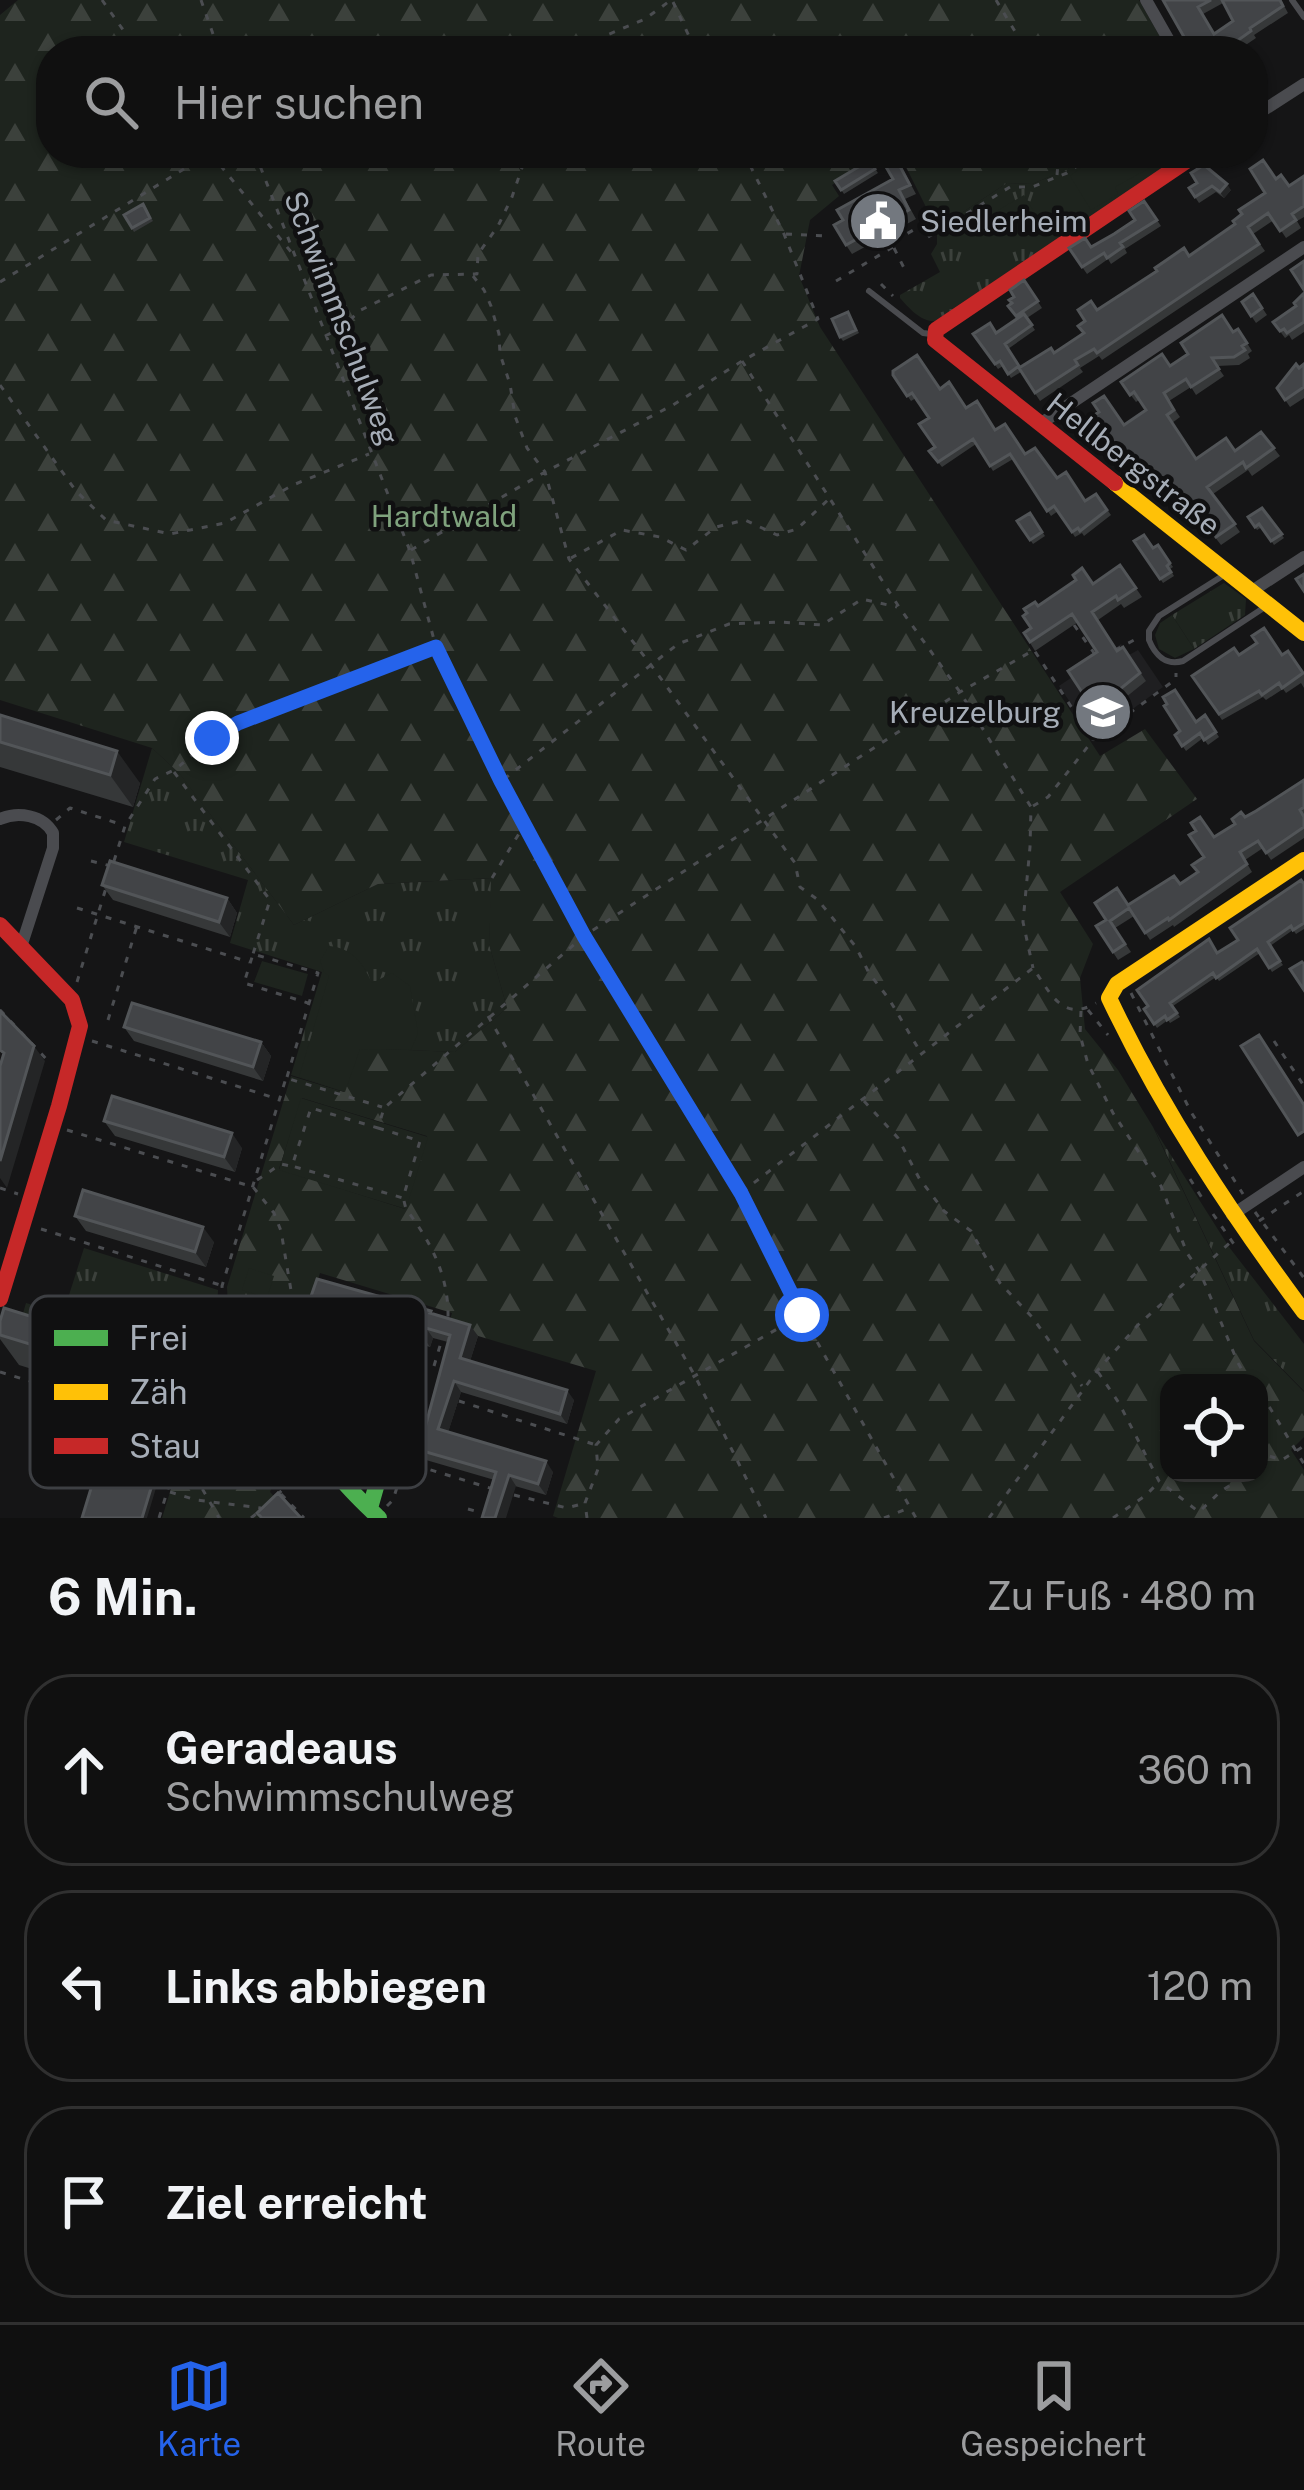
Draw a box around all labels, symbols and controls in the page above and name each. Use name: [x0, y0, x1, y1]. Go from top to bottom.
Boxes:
search box: [36, 36, 1268, 168]
icon: search: [78, 69, 144, 135]
text: Hier suchen: [174, 76, 424, 129]
street label: Schwimmschulweg: [277, 186, 407, 450]
public building icon: Siedlerheim: [847, 190, 909, 252]
place label: Siedlerheim: [920, 203, 1088, 239]
street label: Hellbergstraße: [1040, 385, 1228, 543]
park label: Hardtwald: [371, 498, 517, 534]
school or university icon: Kreuzelburg: [1072, 681, 1134, 743]
place label: Kreuzelburg: [889, 694, 1061, 730]
route end: [185, 711, 239, 765]
route start: [775, 1288, 829, 1342]
legend: [30, 1296, 426, 1488]
text: Frei: [129, 1319, 188, 1357]
text: Zäh: [129, 1373, 187, 1411]
map controls: [1160, 1374, 1268, 1482]
button: locate: [1160, 1374, 1268, 1482]
text: Stau: [129, 1427, 201, 1465]
text: 6 Min.: [48, 1567, 198, 1626]
text: Zu Fuß · 480 m: [986, 1573, 1256, 1619]
text: Geradeaus: [165, 1721, 398, 1774]
icon: ahead: [51, 1737, 117, 1803]
text: 360 m: [1138, 1747, 1253, 1793]
text: Schwimmschulweg: [165, 1774, 515, 1820]
icon: left: [51, 1953, 117, 2019]
text: Links abbiegen: [165, 1960, 487, 2013]
text: 120 m: [1147, 1963, 1253, 2009]
icon: arrive: [51, 2169, 117, 2235]
text: Ziel erreicht: [165, 2176, 427, 2229]
tab: Karte: [157, 2353, 241, 2463]
tab: Route: [555, 2353, 646, 2463]
tab: Gespeichert: [960, 2353, 1147, 2463]

